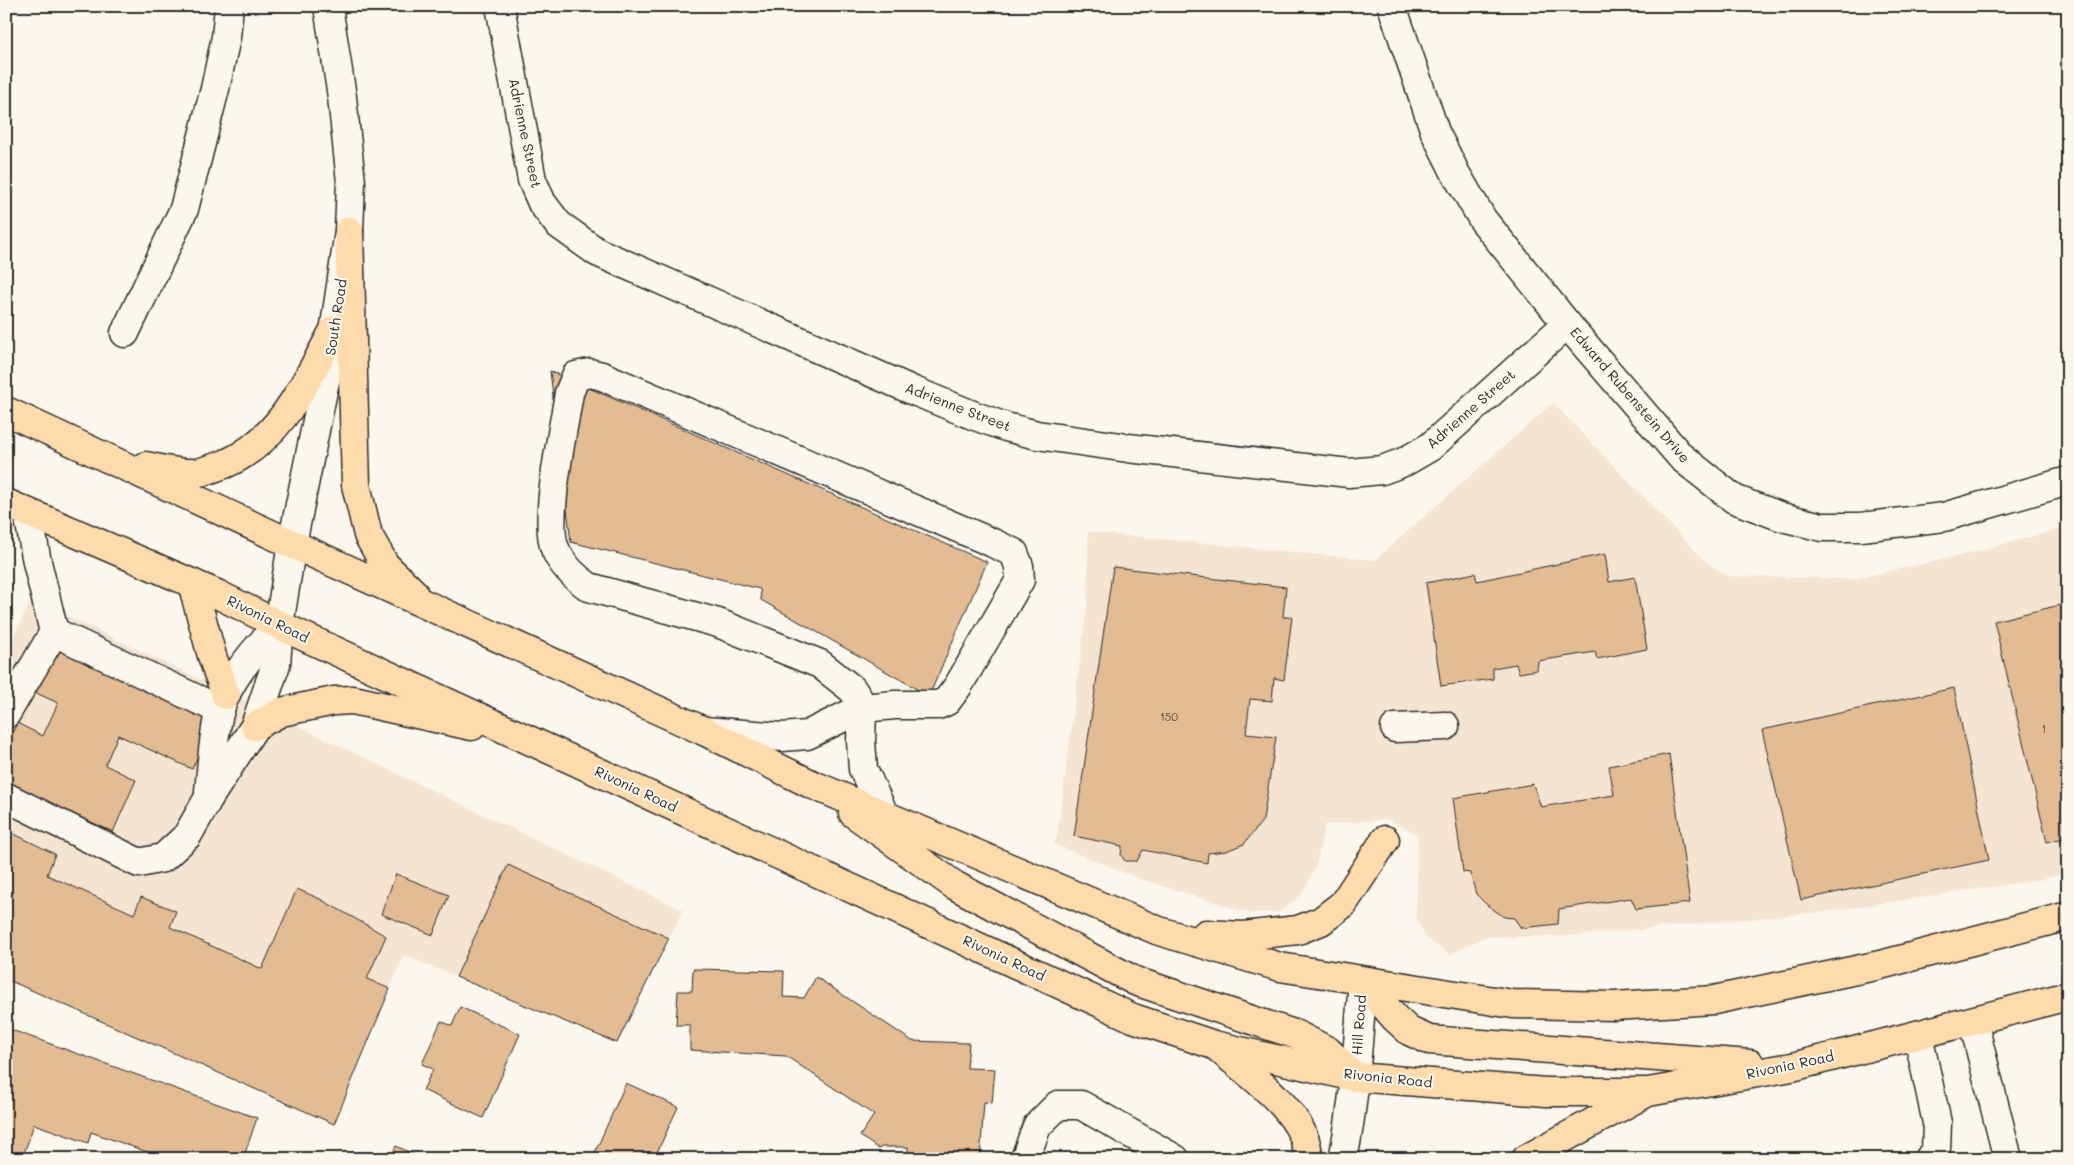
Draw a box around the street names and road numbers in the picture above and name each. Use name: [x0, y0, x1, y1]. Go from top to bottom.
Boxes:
street label: Adrienne Street: [505, 76, 546, 190]
street label: South Road: [320, 277, 351, 357]
street label: Edward Rubenstein Drive: [1566, 323, 1695, 467]
street label: Adrienne Street: [1422, 365, 1519, 452]
street label: Adrienne Street: [903, 378, 1014, 435]
street label: Rivonia Road: [224, 590, 313, 647]
street label: Rivonia Road: [592, 761, 681, 816]
street label: Rivonia Road: [960, 930, 1049, 985]
street label: Hill Road: [1347, 994, 1370, 1056]
street label: Rivonia Road: [1744, 1046, 1836, 1083]
street label: Rivonia Road: [1343, 1063, 1433, 1092]

